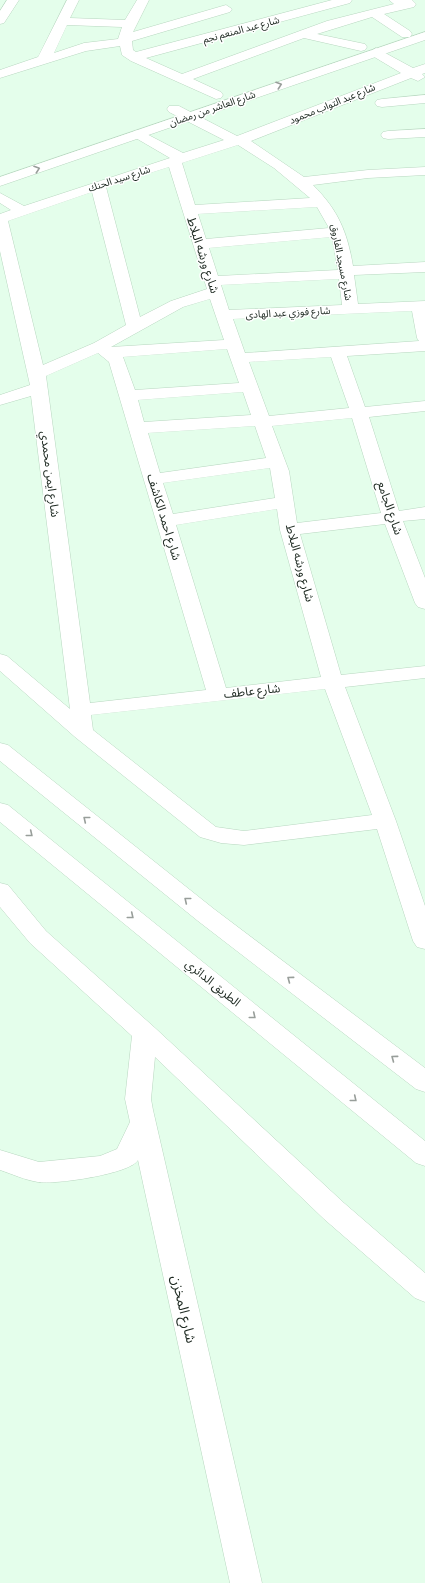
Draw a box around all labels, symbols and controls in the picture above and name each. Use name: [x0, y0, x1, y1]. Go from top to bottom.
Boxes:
street label: شارع عبد المنعم نجم: [201, 12, 281, 47]
street label: شارع عبد التواب محمود: [287, 79, 378, 128]
one-way arrow: [275, 82, 282, 90]
street label: شارع العاشر من رمضان: [167, 87, 258, 130]
street label: شارع سيد الحنك: [86, 161, 152, 196]
one-way arrow: [33, 165, 40, 174]
street label: شارع ورشه البلاط: [182, 214, 224, 296]
street label: شارع مسجد الفاروق: [327, 223, 356, 302]
street label: شارع فوزي عبد الهادى: [245, 303, 331, 323]
street label: شارع ايمن محمدي: [35, 430, 64, 518]
street label: شارع احمد الكاشف: [142, 472, 186, 562]
street label: شارع الجامع: [372, 479, 408, 537]
street label: شارع ورشه البلاط: [281, 522, 319, 604]
street label: شارع عاطف: [223, 679, 281, 703]
one-way arrow: [83, 816, 90, 823]
one-way arrow: [26, 830, 33, 837]
one-way arrow: [185, 898, 192, 905]
one-way arrow: [126, 912, 133, 919]
street label: الطريق الدائري: [181, 955, 245, 1012]
one-way arrow: [288, 977, 295, 984]
one-way arrow: [249, 1012, 256, 1019]
one-way arrow: [391, 1055, 398, 1063]
one-way arrow: [349, 1094, 357, 1101]
street label: شارع المخزن: [165, 1273, 202, 1345]

